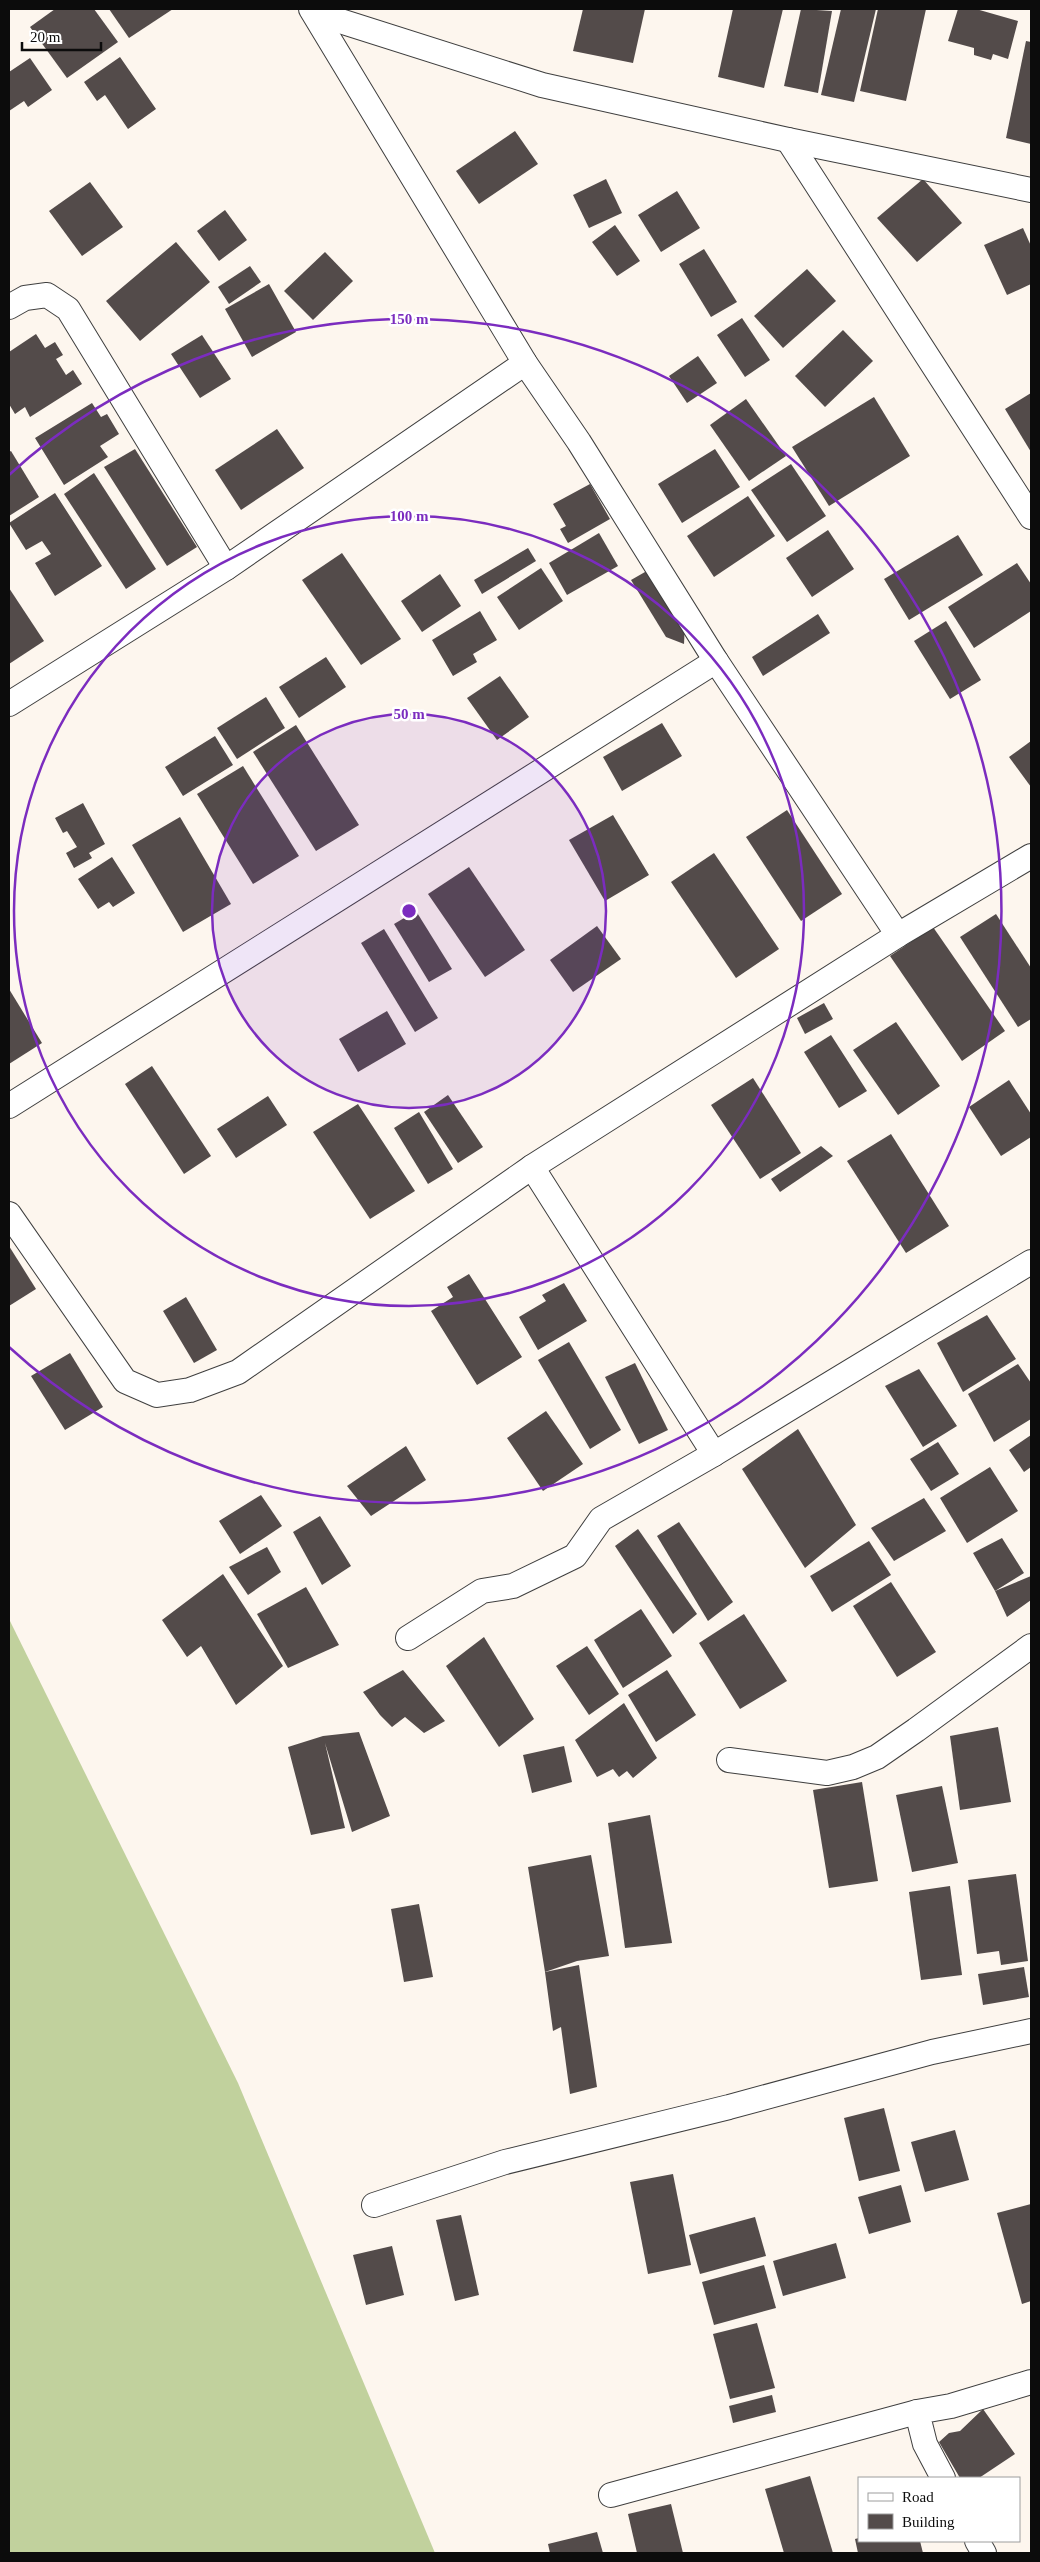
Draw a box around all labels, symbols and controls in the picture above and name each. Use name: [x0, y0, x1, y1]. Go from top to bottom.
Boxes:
scale bar: [22, 20, 101, 52]
text: 20 m: [30, 29, 61, 45]
text: 150 m: [390, 311, 429, 327]
text: 100 m: [390, 508, 429, 524]
text: 50 m: [393, 706, 425, 722]
centre of rings: [400, 902, 418, 920]
legend: [858, 2477, 1020, 2542]
text: Road: [902, 2489, 934, 2505]
text: Building: [902, 2514, 955, 2530]

